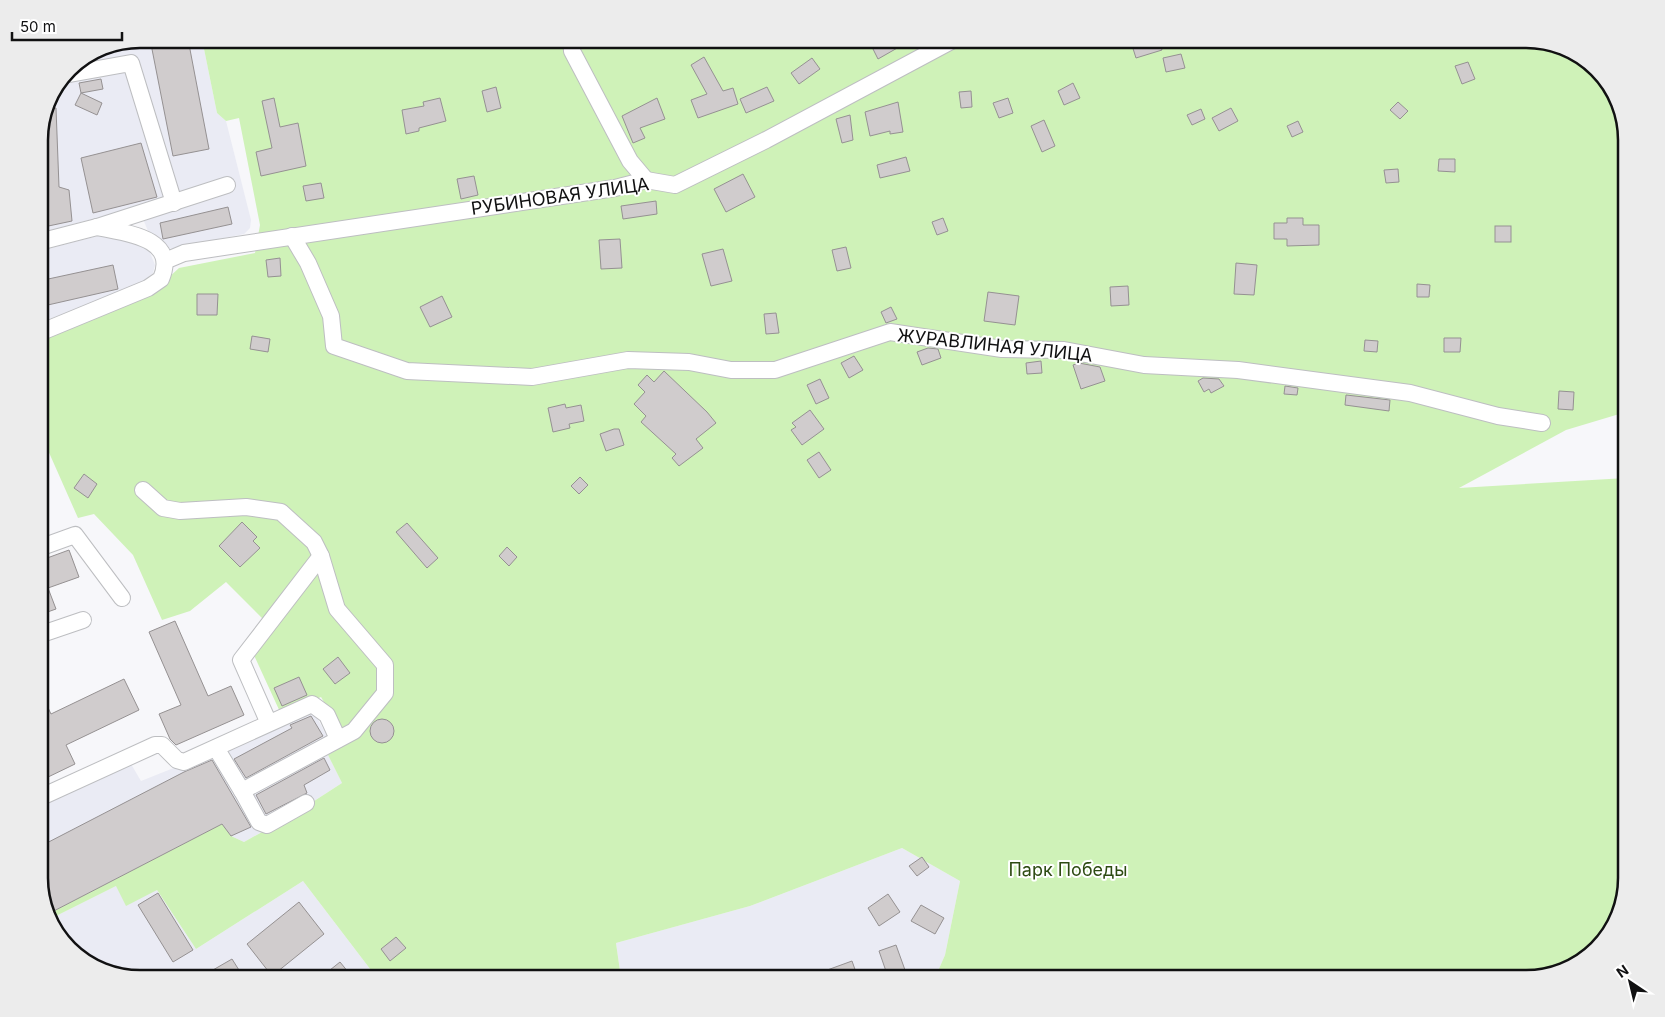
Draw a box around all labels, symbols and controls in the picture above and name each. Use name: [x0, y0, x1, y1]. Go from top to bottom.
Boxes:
scale bar: [12, 10, 122, 42]
text: 50 m: [20, 17, 56, 36]
street label: РУБИНОВАЯ УЛИЦА: [470, 173, 650, 219]
street label: ЖУРАВЛИНАЯ УЛИЦА: [896, 324, 1094, 366]
park label: Парк Победы: [1008, 859, 1128, 880]
north arrow: [1605, 957, 1655, 1007]
text: N: [1613, 961, 1632, 981]

